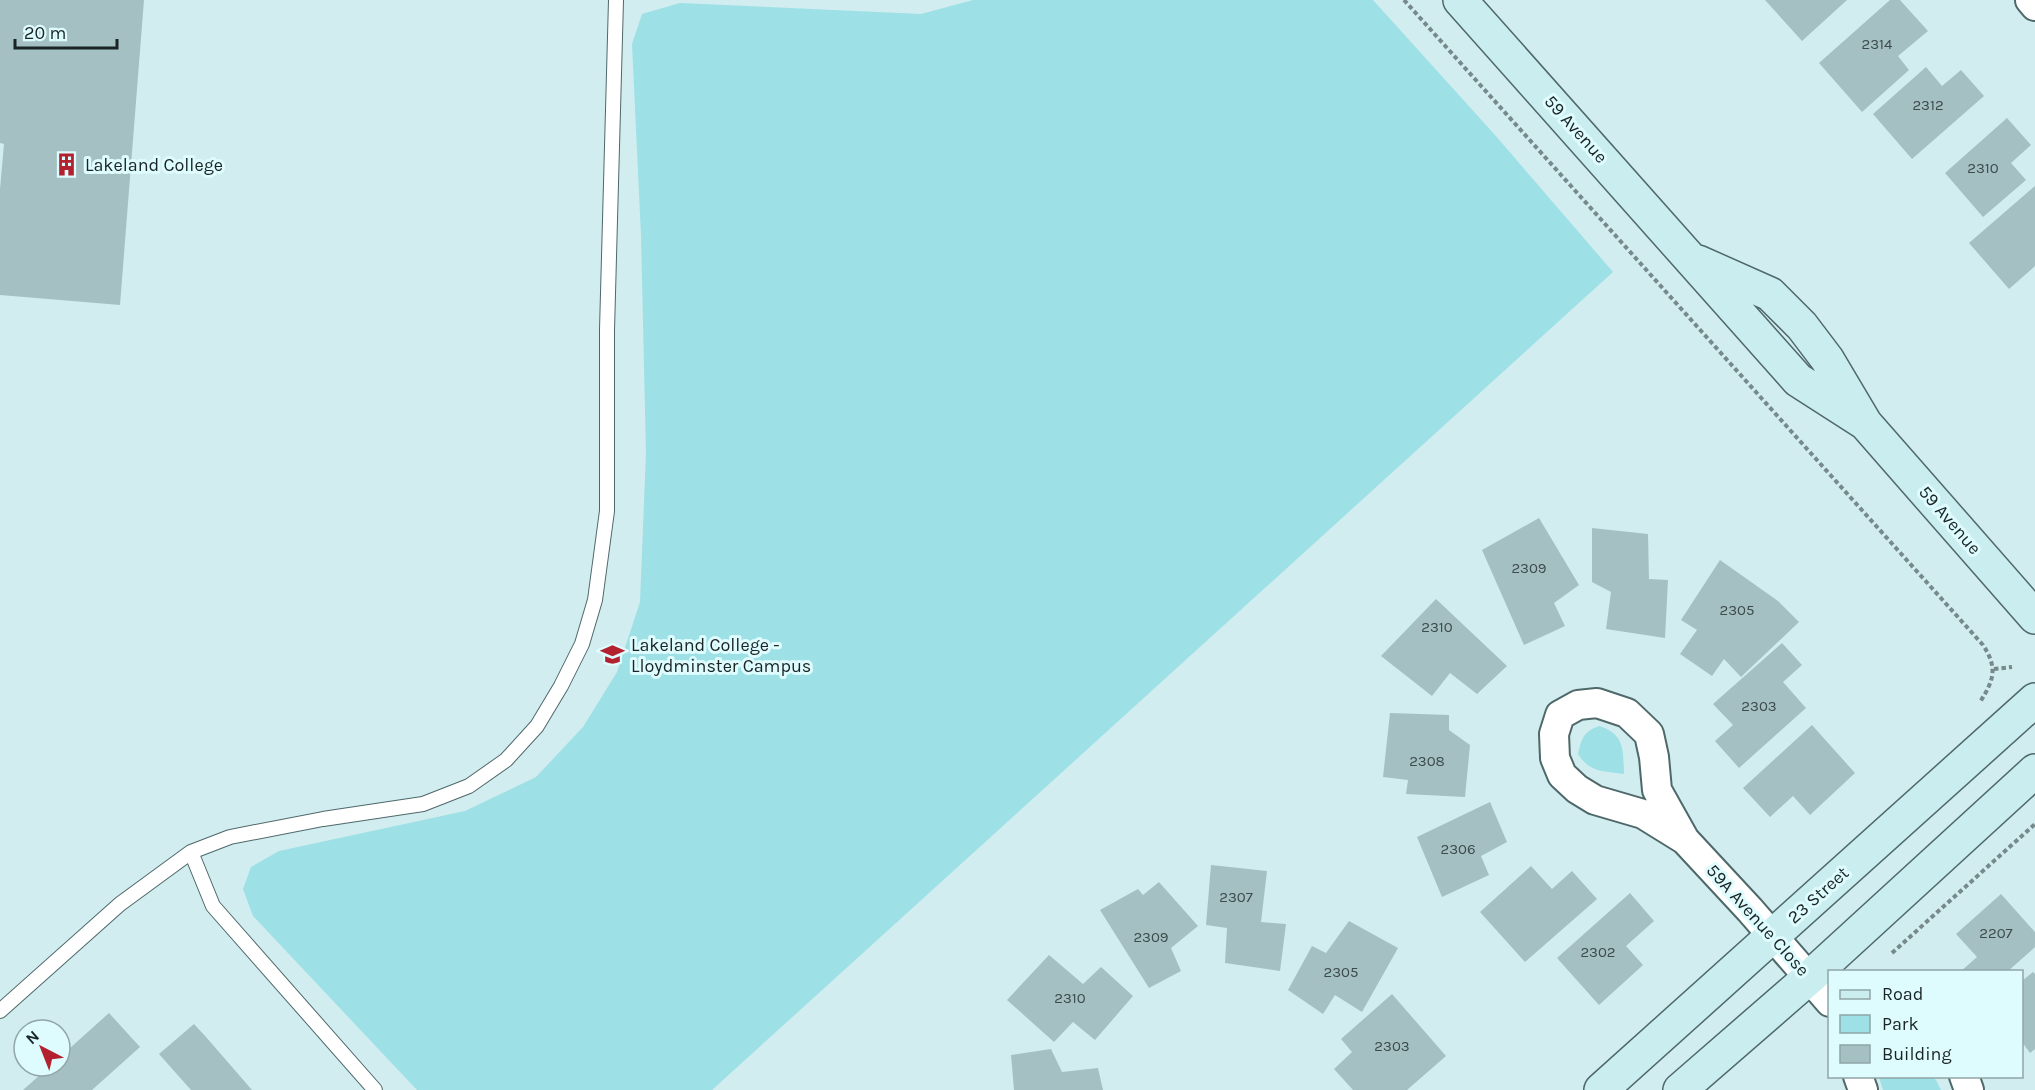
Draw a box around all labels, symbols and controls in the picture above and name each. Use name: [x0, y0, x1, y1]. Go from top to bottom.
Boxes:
scale bar: [15, 12, 117, 50]
text: 20 m: [24, 22, 66, 44]
house number: 2314: [1862, 35, 1893, 53]
street label: 59 Avenue: [1540, 90, 1612, 168]
house number: 2312: [1912, 96, 1944, 114]
building icon: Lakeland College: [54, 152, 80, 178]
place label: Lakeland College: [85, 154, 223, 176]
house number: 2310: [1967, 159, 1999, 177]
street label: 59 Avenue: [1914, 481, 1986, 559]
house number: 2309: [1511, 559, 1547, 577]
house number: 2305: [1720, 601, 1754, 619]
house number: 2310: [1421, 618, 1453, 636]
place label: Lakeland College - Lloydminster Campus: [631, 634, 811, 677]
school or university icon: Lakeland College - Lloydminster Campus: [600, 642, 626, 668]
house number: 2303: [1741, 697, 1777, 715]
house number: 2308: [1409, 752, 1445, 770]
house number: 2306: [1440, 840, 1476, 858]
street label: 59A Avenue Close: [1702, 859, 1814, 981]
street label: 23 Street: [1783, 862, 1853, 928]
house number: 2307: [1219, 888, 1253, 906]
house number: 2207: [1979, 924, 2013, 942]
house number: 2309: [1133, 928, 1169, 946]
house number: 2302: [1580, 943, 1616, 961]
house number: 2305: [1324, 963, 1358, 981]
legend: [1828, 970, 2023, 1078]
text: Road: [1882, 983, 1923, 1005]
house number: 2310: [1054, 989, 1086, 1007]
text: Park: [1882, 1013, 1919, 1035]
north arrow: [12, 1018, 72, 1078]
text: N: [22, 1026, 43, 1048]
house number: 2303: [1374, 1037, 1410, 1055]
text: Building: [1882, 1043, 1952, 1065]

